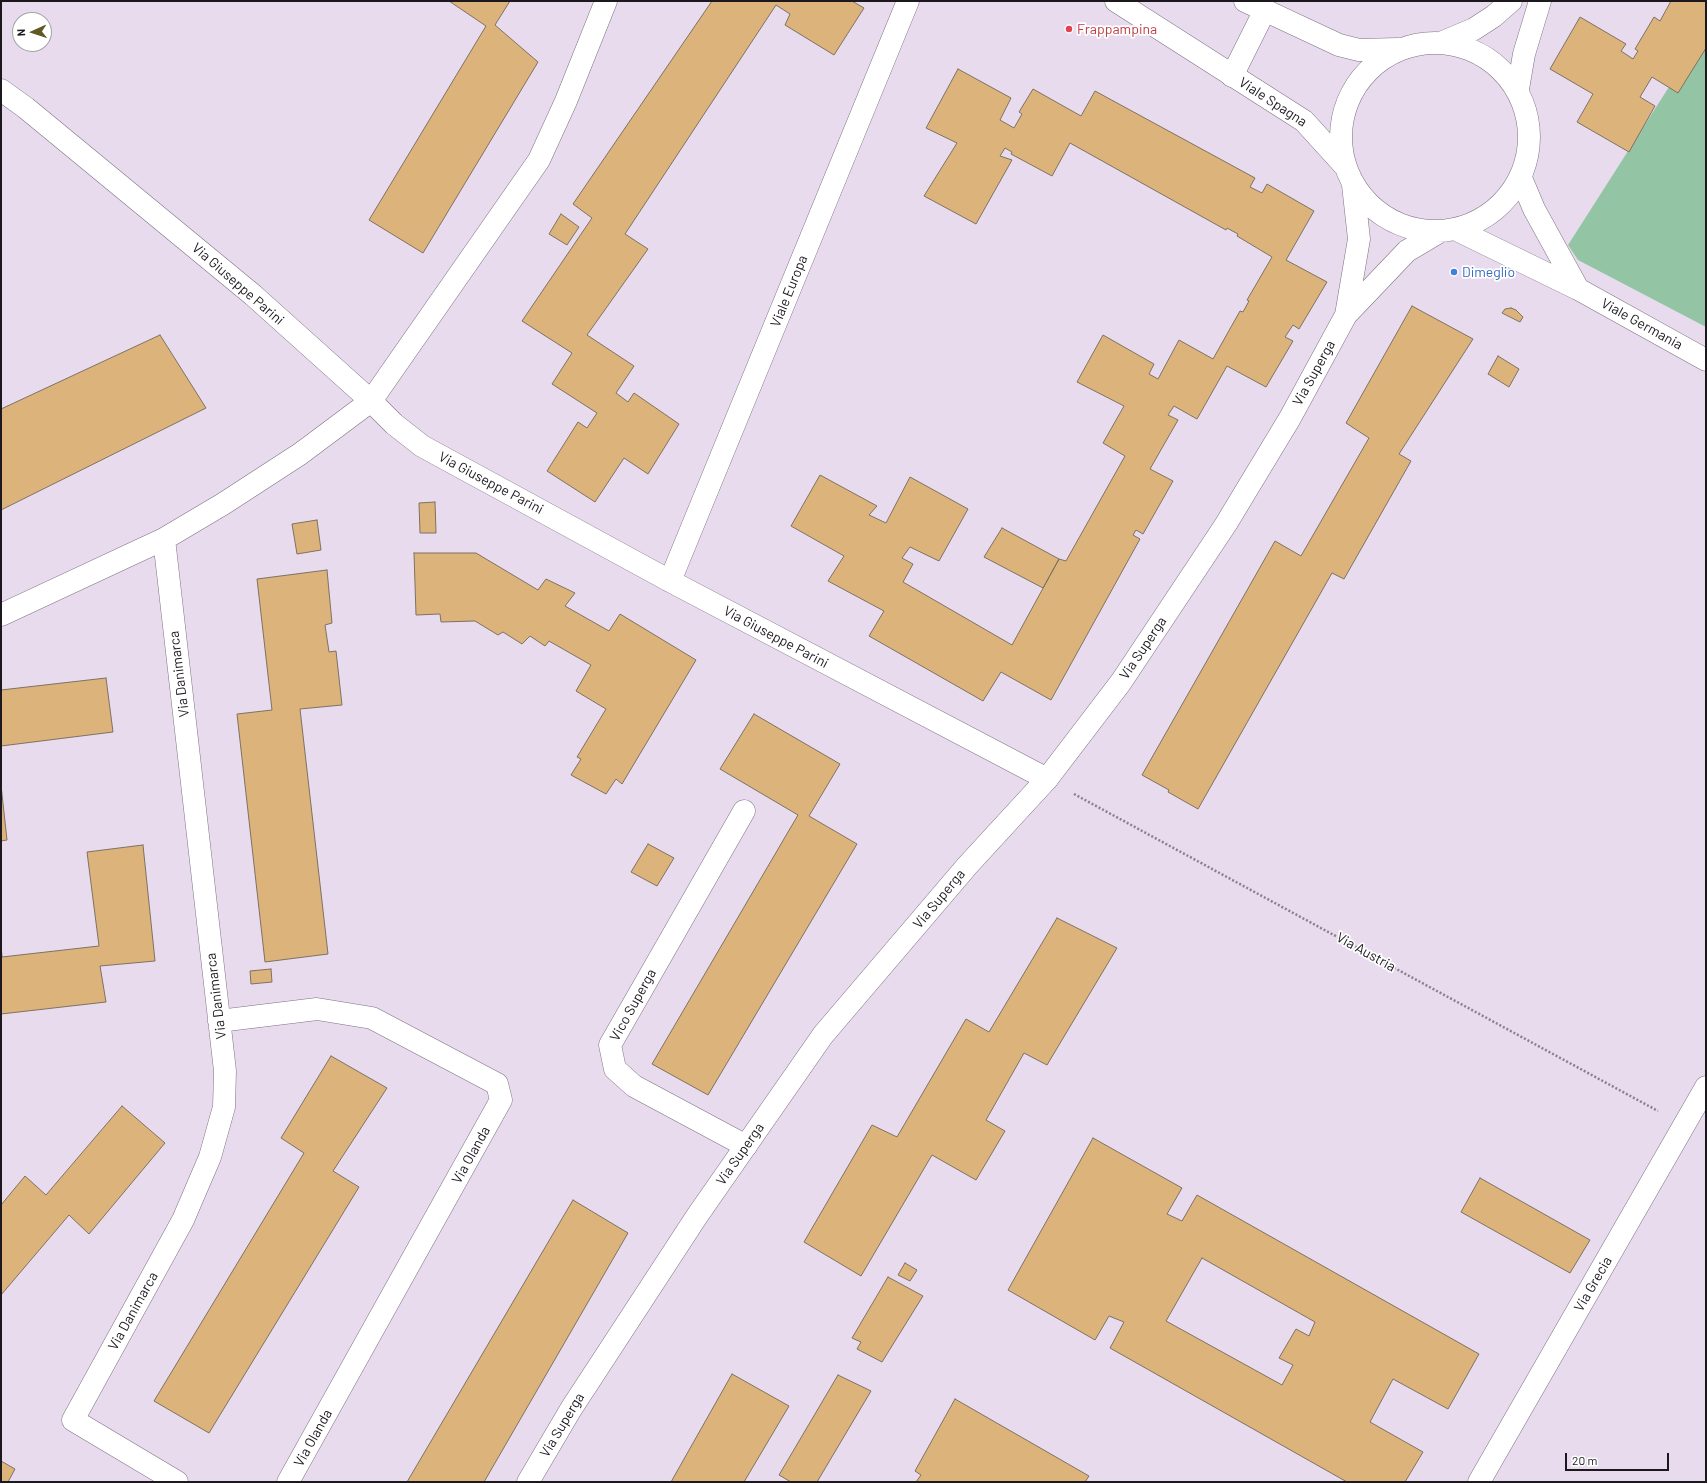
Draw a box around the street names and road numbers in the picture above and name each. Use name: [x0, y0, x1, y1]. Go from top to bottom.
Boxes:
street label: Viale Spagna: [1236, 74, 1310, 130]
street label: Via Giuseppe Parini: [189, 239, 287, 329]
street label: Viale Europa: [767, 253, 811, 329]
street label: Viale Germania: [1598, 295, 1686, 353]
street label: Via Superga: [1289, 337, 1339, 409]
street label: Via Giuseppe Parini: [436, 448, 546, 518]
street label: Via Giuseppe Parini: [721, 602, 831, 672]
street label: Via Superga: [1116, 613, 1170, 683]
street label: Via Danimarca: [165, 630, 193, 718]
street label: Via Superga: [909, 866, 969, 932]
street label: Via Austria: [1333, 929, 1399, 975]
street label: Via Danimarca: [202, 952, 230, 1040]
street label: Vico Superga: [606, 966, 660, 1044]
street label: Via Superga: [712, 1120, 768, 1188]
street label: Via Olanda: [448, 1123, 494, 1187]
street label: Via Grecia: [1571, 1253, 1615, 1315]
street label: Via Danimarca: [105, 1269, 161, 1353]
street label: Via Superga: [536, 1390, 588, 1460]
street label: Via Olanda: [290, 1406, 336, 1470]

